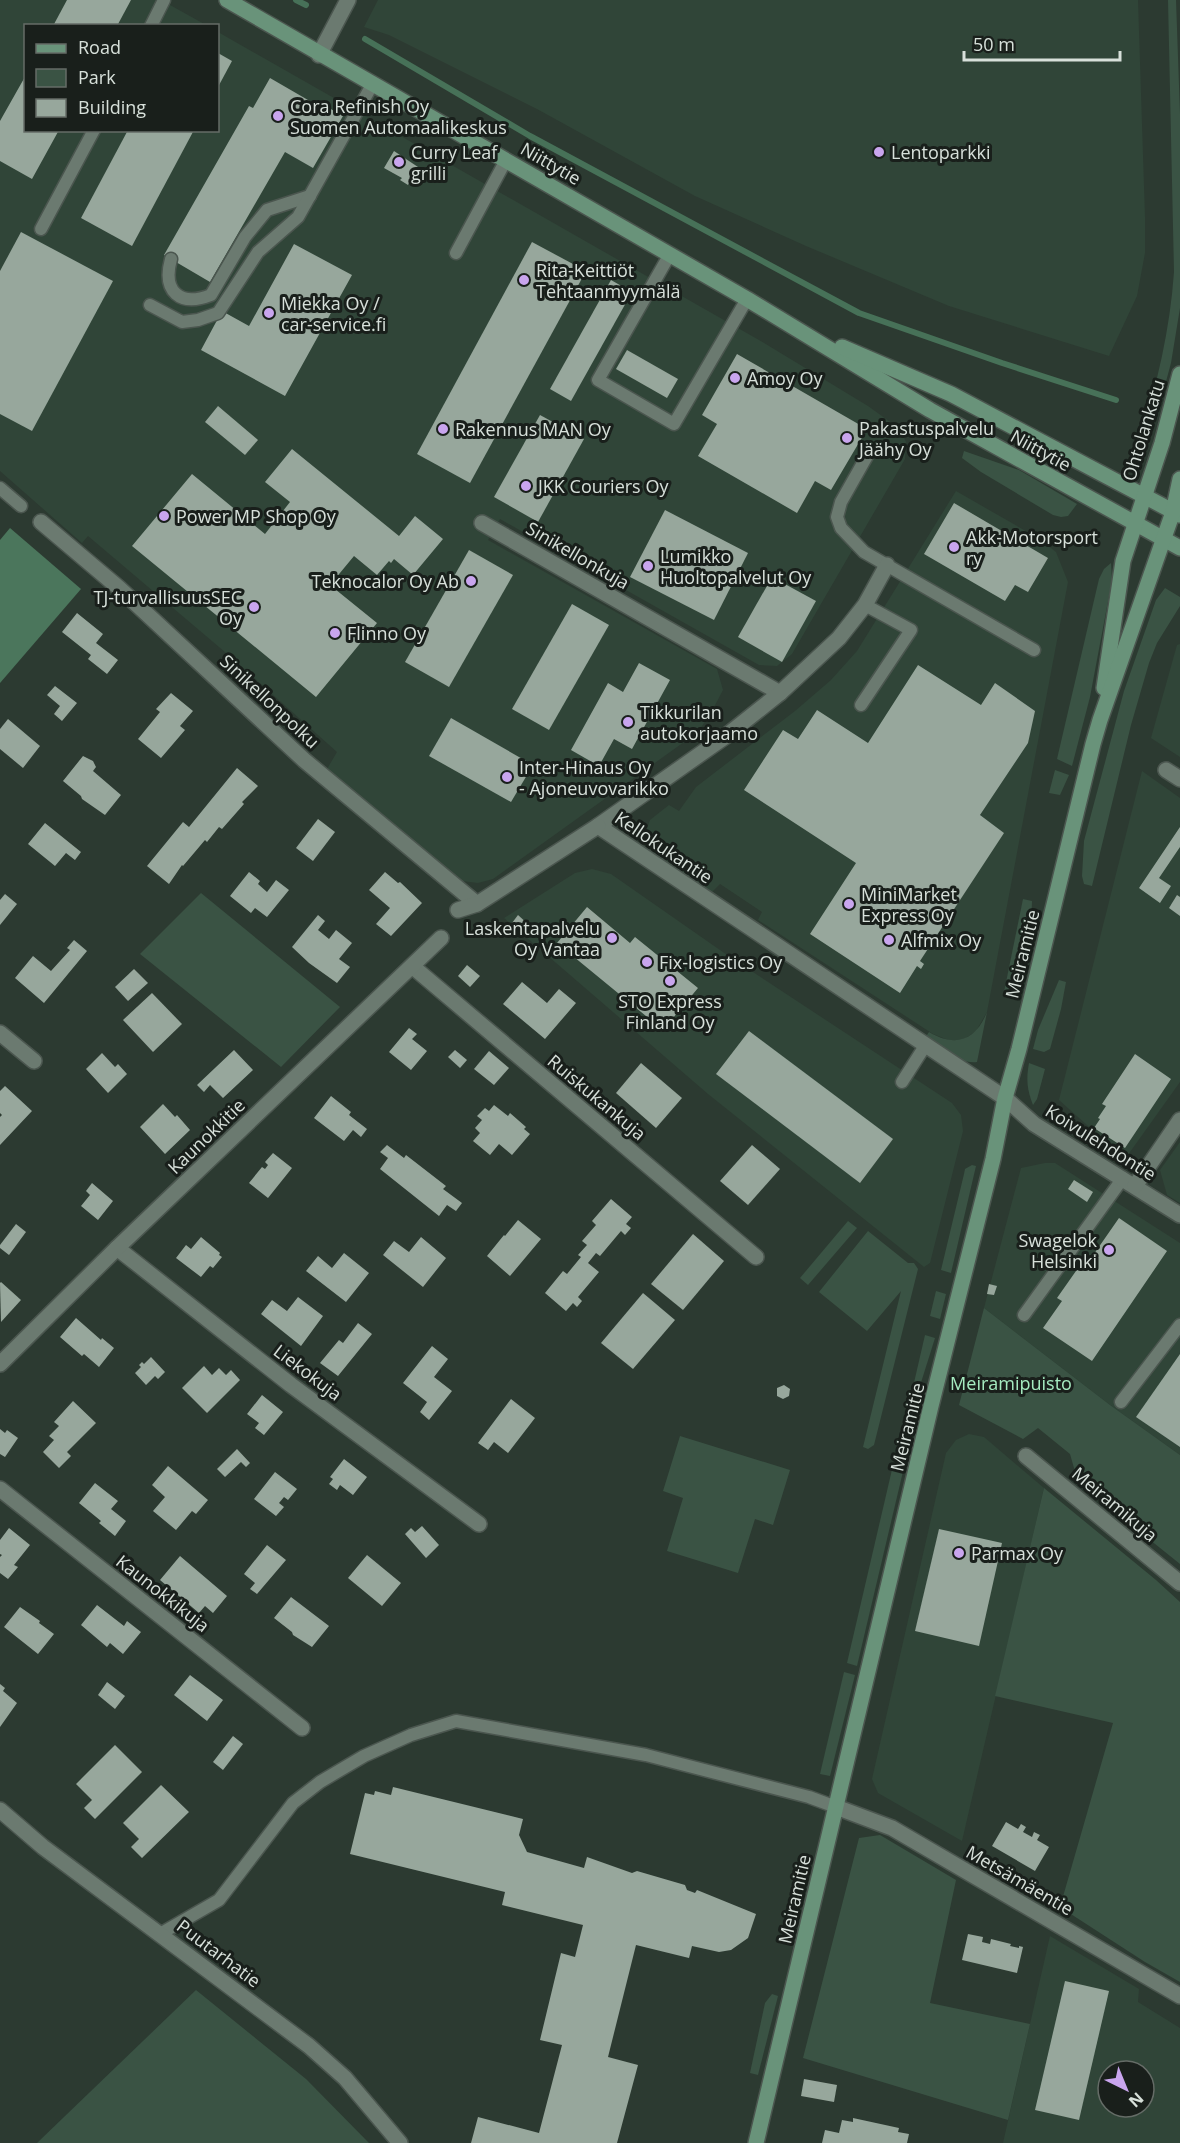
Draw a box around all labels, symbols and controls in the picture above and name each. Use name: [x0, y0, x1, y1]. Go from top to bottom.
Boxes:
legend: [24, 24, 219, 132]
scale bar: [964, 24, 1120, 62]
text: 50 m: [973, 32, 1015, 56]
text: Road: [78, 35, 121, 59]
text: Park: [78, 65, 116, 89]
place label: Cora Refinish Oy Suomen Automaalikeskus: [290, 94, 507, 139]
text: Building: [78, 95, 146, 119]
marker: Cora Refinish Oy Suomen Automaalikeskus: [271, 109, 285, 123]
street label: Niittytie: [517, 136, 585, 190]
place label: Curry Leaf grilli: [411, 140, 498, 185]
place label: Lentoparkki: [891, 140, 991, 164]
marker: Lentoparkki: [872, 145, 886, 159]
marker: Curry Leaf grilli: [392, 155, 406, 169]
place label: Rita-Keittiöt Tehtaanmyymälä: [536, 258, 680, 303]
marker: Rita-Keittiöt Tehtaanmyymälä: [517, 273, 531, 287]
place label: Miekka Oy / car-service.fi: [281, 291, 386, 336]
marker: Miekka Oy / car-service.fi: [262, 306, 276, 320]
place label: Amoy Oy: [747, 366, 824, 390]
marker: Amoy Oy: [728, 371, 742, 385]
street label: Ohtolankatu: [1116, 376, 1170, 484]
place label: Pakastuspalvelu Jäähy Oy: [857, 416, 994, 461]
place label: Rakennus MAN Oy: [455, 417, 612, 441]
marker: Rakennus MAN Oy: [436, 422, 450, 436]
street label: Niittytie: [1007, 424, 1075, 476]
marker: Pakastuspalvelu Jäähy Oy: [840, 431, 854, 445]
place label: JKK Couriers Oy: [536, 474, 669, 498]
marker: JKK Couriers Oy: [519, 479, 533, 493]
place label: Power MP Shop Oy: [176, 504, 337, 528]
marker: Power MP Shop Oy: [157, 509, 171, 523]
street label: Sinikellonkuja: [522, 516, 634, 594]
place label: Akk-Motorsport ry: [966, 525, 1098, 570]
marker: Akk-Motorsport ry: [947, 540, 961, 554]
place label: Lumikko Huoltopalvelut Oy: [660, 544, 812, 589]
marker: Lumikko Huoltopalvelut Oy: [641, 559, 655, 573]
place label: Teknocalor Oy Ab: [312, 569, 459, 593]
marker: Teknocalor Oy Ab: [464, 574, 478, 588]
place label: TJ-turvallisuusSEC Oy: [94, 585, 243, 630]
marker: TJ-turvallisuusSEC Oy: [247, 600, 261, 614]
place label: Flinno Oy: [347, 621, 427, 645]
marker: Flinno Oy: [328, 626, 342, 640]
street label: Sinikellonpolku: [215, 649, 325, 753]
place label: Tikkurilan autokorjaamo: [640, 700, 758, 745]
marker: Tikkurilan autokorjaamo: [621, 715, 635, 729]
place label: Inter-Hinaus Oy - Ajoneuvovarikko: [519, 755, 669, 800]
marker: Inter-Hinaus Oy - Ajoneuvovarikko: [500, 770, 514, 784]
street label: Kellokukantie: [610, 805, 718, 889]
place label: MiniMarket Express Oy: [861, 882, 957, 927]
marker: MiniMarket Express Oy: [842, 897, 856, 911]
street label: Meiramitie: [999, 907, 1045, 1001]
place label: Laskentapalvelu Oy Vantaa: [465, 916, 600, 961]
place label: Alfmix Oy: [901, 928, 982, 952]
marker: Laskentapalvelu Oy Vantaa: [605, 931, 619, 945]
marker: Alfmix Oy: [882, 933, 896, 947]
place label: Fix-logistics Oy: [659, 950, 783, 974]
marker: Fix-logistics Oy: [640, 955, 654, 969]
marker: STO Express Finland Oy: [663, 974, 677, 988]
place label: STO Express Finland Oy: [618, 989, 722, 1034]
street label: Ruiskukankuja: [543, 1049, 651, 1145]
street label: Kaunokkitie: [162, 1093, 250, 1179]
street label: Koivulehdontie: [1041, 1098, 1161, 1186]
place label: Swagelok Helsinki: [1018, 1228, 1098, 1273]
marker: Swagelok Helsinki: [1102, 1243, 1116, 1257]
street label: Liekokuja: [269, 1339, 347, 1405]
park label: Meiramipuisto: [950, 1371, 1072, 1395]
street label: Meiramitie: [884, 1380, 930, 1474]
street label: Meiramikuja: [1067, 1461, 1163, 1547]
place label: Parmax Oy: [971, 1541, 1064, 1565]
marker: Parmax Oy: [952, 1546, 966, 1560]
street label: Kaunokkikuja: [111, 1549, 215, 1637]
street label: Metsämäentie: [962, 1840, 1078, 1920]
street label: Meiramitie: [772, 1852, 816, 1946]
street label: Puutarhatie: [172, 1914, 266, 1992]
north arrow: [1096, 2059, 1156, 2119]
text: N: [1124, 2087, 1148, 2112]

